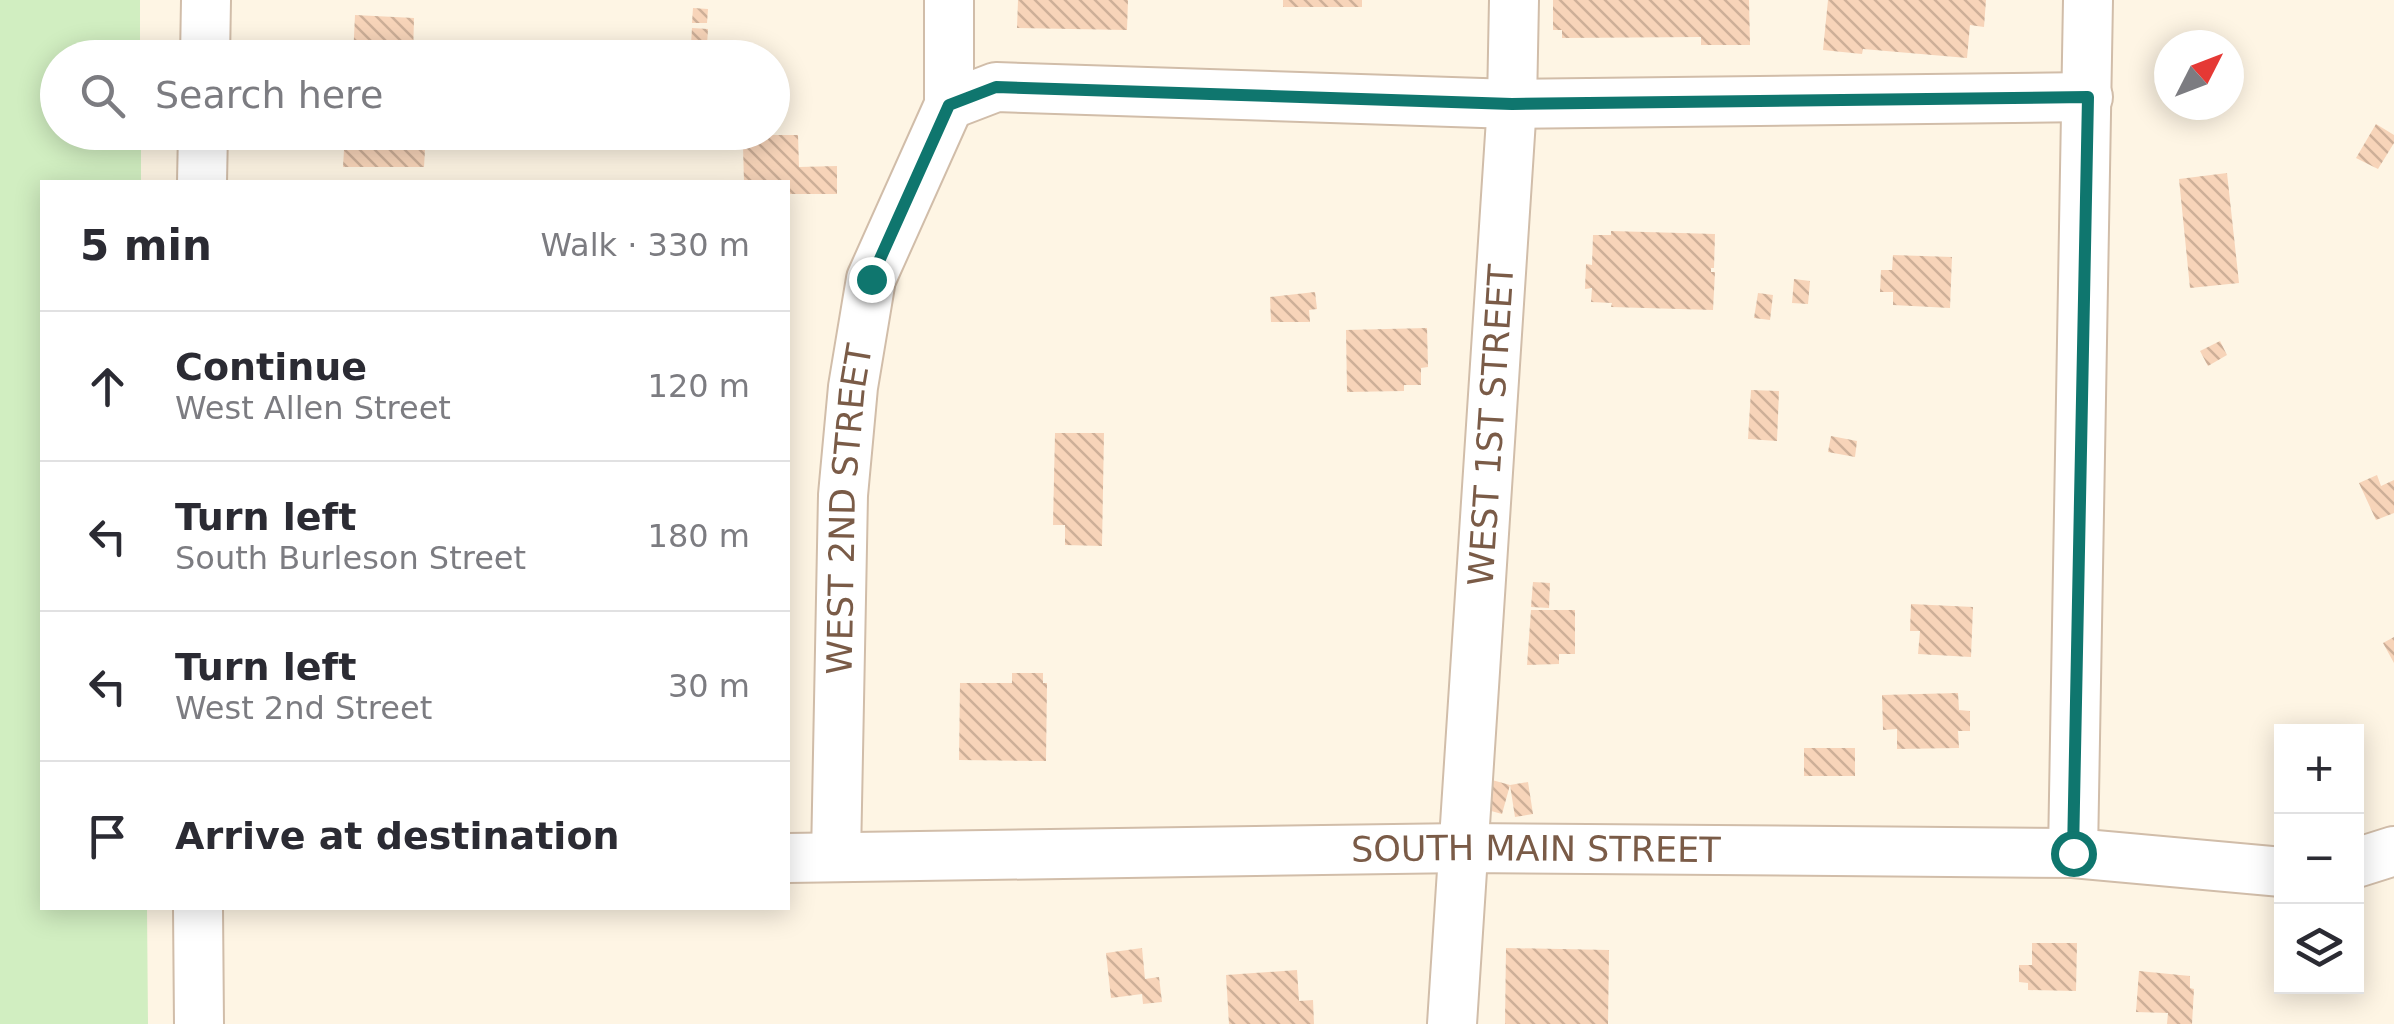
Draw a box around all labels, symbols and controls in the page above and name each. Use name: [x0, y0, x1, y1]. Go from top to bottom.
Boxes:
north arrow: [2154, 30, 2244, 120]
search box: [40, 40, 790, 150]
icon: search: [75, 68, 130, 123]
text: Search here: [155, 73, 383, 117]
text: 5 min: [80, 221, 212, 270]
text: Walk · 330 m: [540, 226, 750, 264]
route end: [849, 257, 895, 303]
street label: WEST 1ST STREET: [1461, 263, 1522, 587]
street label: WEST 2ND STREET: [820, 340, 880, 675]
text: Continue: [175, 345, 367, 389]
icon: ahead: [80, 359, 135, 414]
text: 120 m: [648, 367, 750, 405]
text: West Allen Street: [175, 389, 451, 427]
text: Turn left: [175, 495, 356, 539]
icon: left: [80, 509, 135, 564]
text: 180 m: [648, 517, 750, 555]
text: South Burleson Street: [175, 539, 526, 577]
text: Turn left: [175, 645, 356, 689]
icon: left: [80, 659, 135, 714]
text: 30 m: [668, 667, 750, 705]
text: West 2nd Street: [175, 689, 432, 727]
map controls: [2274, 724, 2364, 994]
button: +: [2274, 724, 2364, 814]
icon: arrive: [80, 809, 135, 864]
text: Arrive at destination: [175, 814, 620, 858]
button: −: [2274, 814, 2364, 904]
street label: SOUTH MAIN STREET: [1351, 828, 1722, 870]
route start: [2051, 831, 2097, 877]
button: layers: [2274, 904, 2364, 994]

